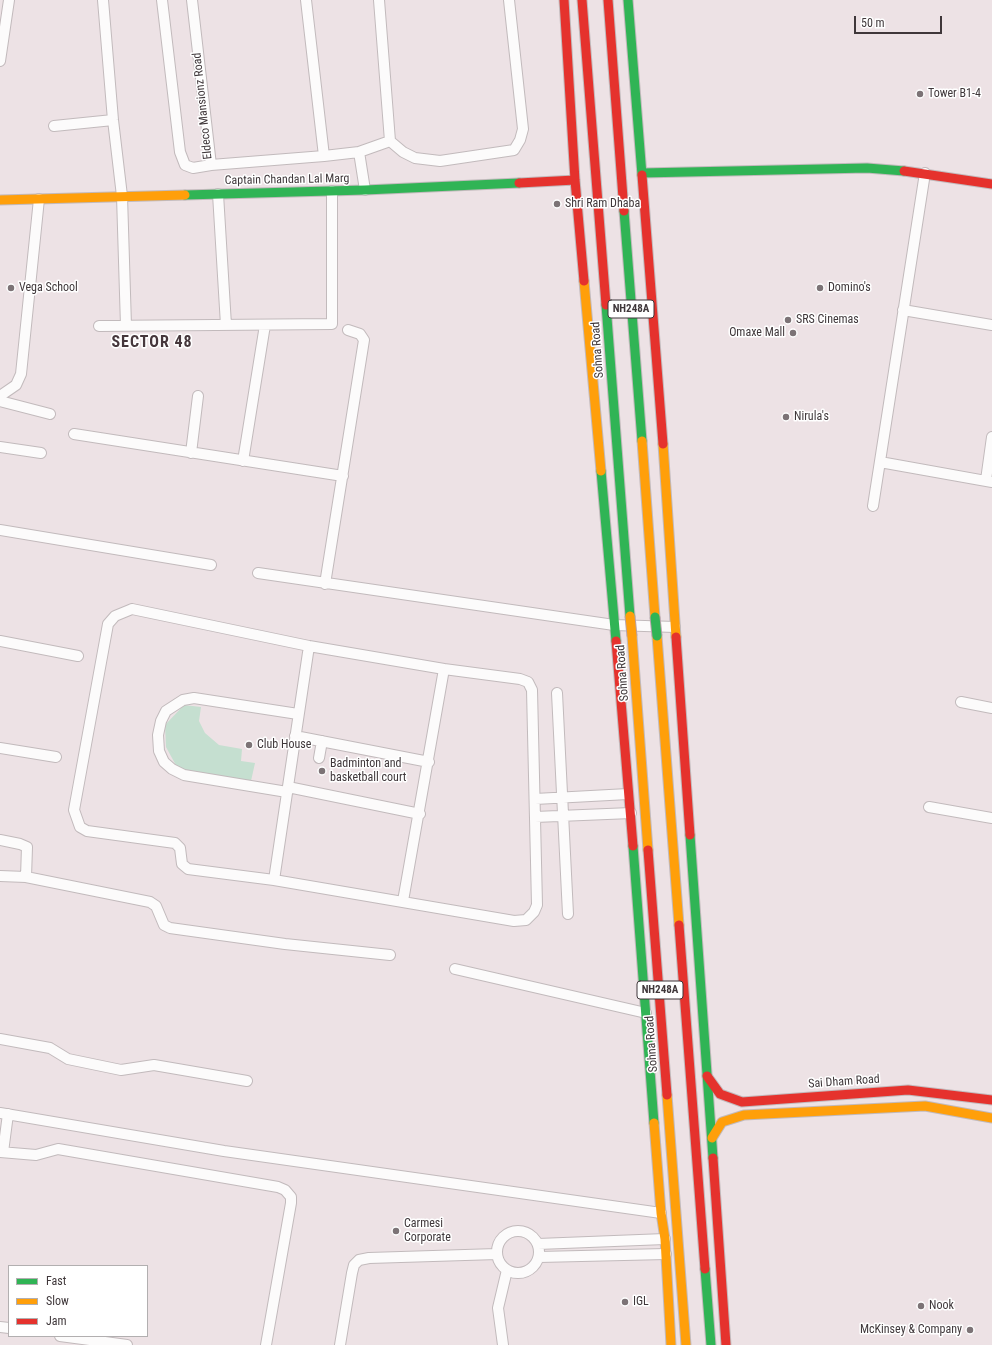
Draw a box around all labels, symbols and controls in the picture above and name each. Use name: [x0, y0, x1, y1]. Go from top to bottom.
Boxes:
scale bar: [856, 8, 944, 34]
text: 50 m: [861, 16, 885, 30]
street label: Eldeco Mansionz Road: [190, 52, 216, 160]
place label: Tower B1-4: [928, 87, 981, 101]
marker: Tower B1-4: [915, 89, 925, 99]
street label: Captain Chandan Lal Marg: [225, 172, 349, 188]
place label: Shri Ram Dhaba: [565, 197, 640, 211]
marker: Shri Ram Dhaba: [552, 199, 562, 209]
place label: Vega School: [19, 281, 78, 295]
place label: Domino's: [828, 281, 871, 295]
marker: Vega School: [6, 283, 16, 293]
marker: Domino's: [815, 283, 825, 293]
road number: NH248A: [608, 300, 654, 318]
place label: SRS Cinemas: [796, 313, 859, 327]
marker: SRS Cinemas: [783, 315, 793, 325]
street label: Sohna Road: [589, 321, 607, 379]
place label: Omaxe Mall: [729, 326, 785, 340]
marker: Omaxe Mall: [788, 328, 798, 338]
district label: SECTOR 48: [111, 333, 193, 353]
place label: Nirula's: [794, 410, 829, 424]
marker: Nirula's: [781, 412, 791, 422]
street label: Sohna Road: [614, 644, 632, 702]
place label: Club House: [257, 738, 311, 752]
marker: Club House: [244, 740, 254, 750]
place label: Badminton and basketball court: [330, 757, 406, 785]
marker: Badminton and basketball court: [317, 766, 327, 776]
road number: NH248A: [637, 981, 683, 999]
street label: Sohna Road: [643, 1015, 661, 1073]
street label: Sai Dham Road: [808, 1072, 880, 1092]
place label: Carmesi Corporate: [404, 1217, 451, 1245]
marker: Carmesi Corporate: [391, 1226, 401, 1236]
legend: [8, 1265, 148, 1337]
text: Fast: [46, 1274, 66, 1288]
text: Slow: [46, 1294, 69, 1308]
place label: IGL: [633, 1295, 649, 1309]
marker: IGL: [620, 1297, 630, 1307]
place label: Nook: [929, 1299, 954, 1313]
marker: Nook: [916, 1301, 926, 1311]
text: Jam: [46, 1314, 67, 1328]
place label: McKinsey & Company: [860, 1323, 962, 1337]
marker: McKinsey & Company: [965, 1325, 975, 1335]

